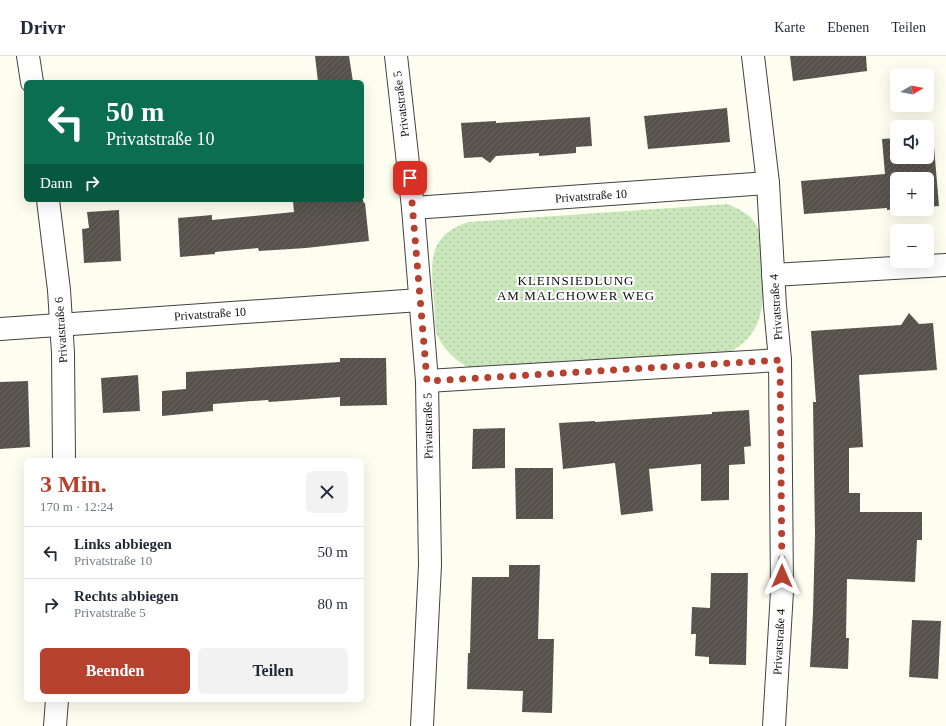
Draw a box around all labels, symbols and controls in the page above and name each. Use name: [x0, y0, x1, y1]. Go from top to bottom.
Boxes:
text: Drivr: [20, 17, 65, 38]
text: Karte: [774, 20, 805, 35]
text: Ebenen: [827, 20, 869, 35]
text: Teilen: [891, 20, 926, 35]
north arrow: [890, 68, 934, 112]
map controls: [890, 68, 934, 268]
street label: Privatstraße 5: [390, 70, 412, 138]
icon: left: [40, 96, 92, 148]
text: 50 m: [106, 96, 164, 127]
button: sound: [890, 120, 934, 164]
text: Privatstraße 10: [106, 129, 214, 149]
pin: [393, 161, 427, 195]
icon: arrive: [399, 167, 421, 189]
icon: right: [81, 172, 103, 194]
button: +: [890, 172, 934, 216]
text: Dann: [40, 175, 73, 191]
street label: Privatstraße 10: [554, 186, 628, 206]
button: −: [890, 224, 934, 268]
district label: KLEINSIEDLUNG AM MALCHOWER WEG: [497, 273, 655, 303]
street label: Privatstraße 4: [767, 273, 785, 341]
street label: Privatstraße 6: [52, 296, 70, 364]
street label: Privatstraße 10: [173, 304, 247, 324]
street label: Privatstraße 5: [420, 393, 436, 459]
text: 3 Min.: [40, 471, 107, 497]
button: close: [306, 471, 348, 513]
text: 170 m · 12:24: [40, 499, 113, 514]
text: Links abbiegen: [74, 536, 172, 552]
icon: left: [40, 542, 62, 564]
text: 50 m: [318, 544, 348, 560]
text: Privatstraße 10: [74, 553, 152, 568]
position arrow: [761, 555, 803, 597]
text: Rechts abbiegen: [74, 588, 179, 604]
icon: right: [40, 594, 62, 616]
text: 80 m: [318, 596, 348, 612]
text: Privatstraße 5: [74, 605, 146, 620]
street label: Privatstraße 4: [770, 609, 788, 675]
button: Beenden: [40, 648, 190, 694]
button: Teilen: [198, 648, 348, 694]

